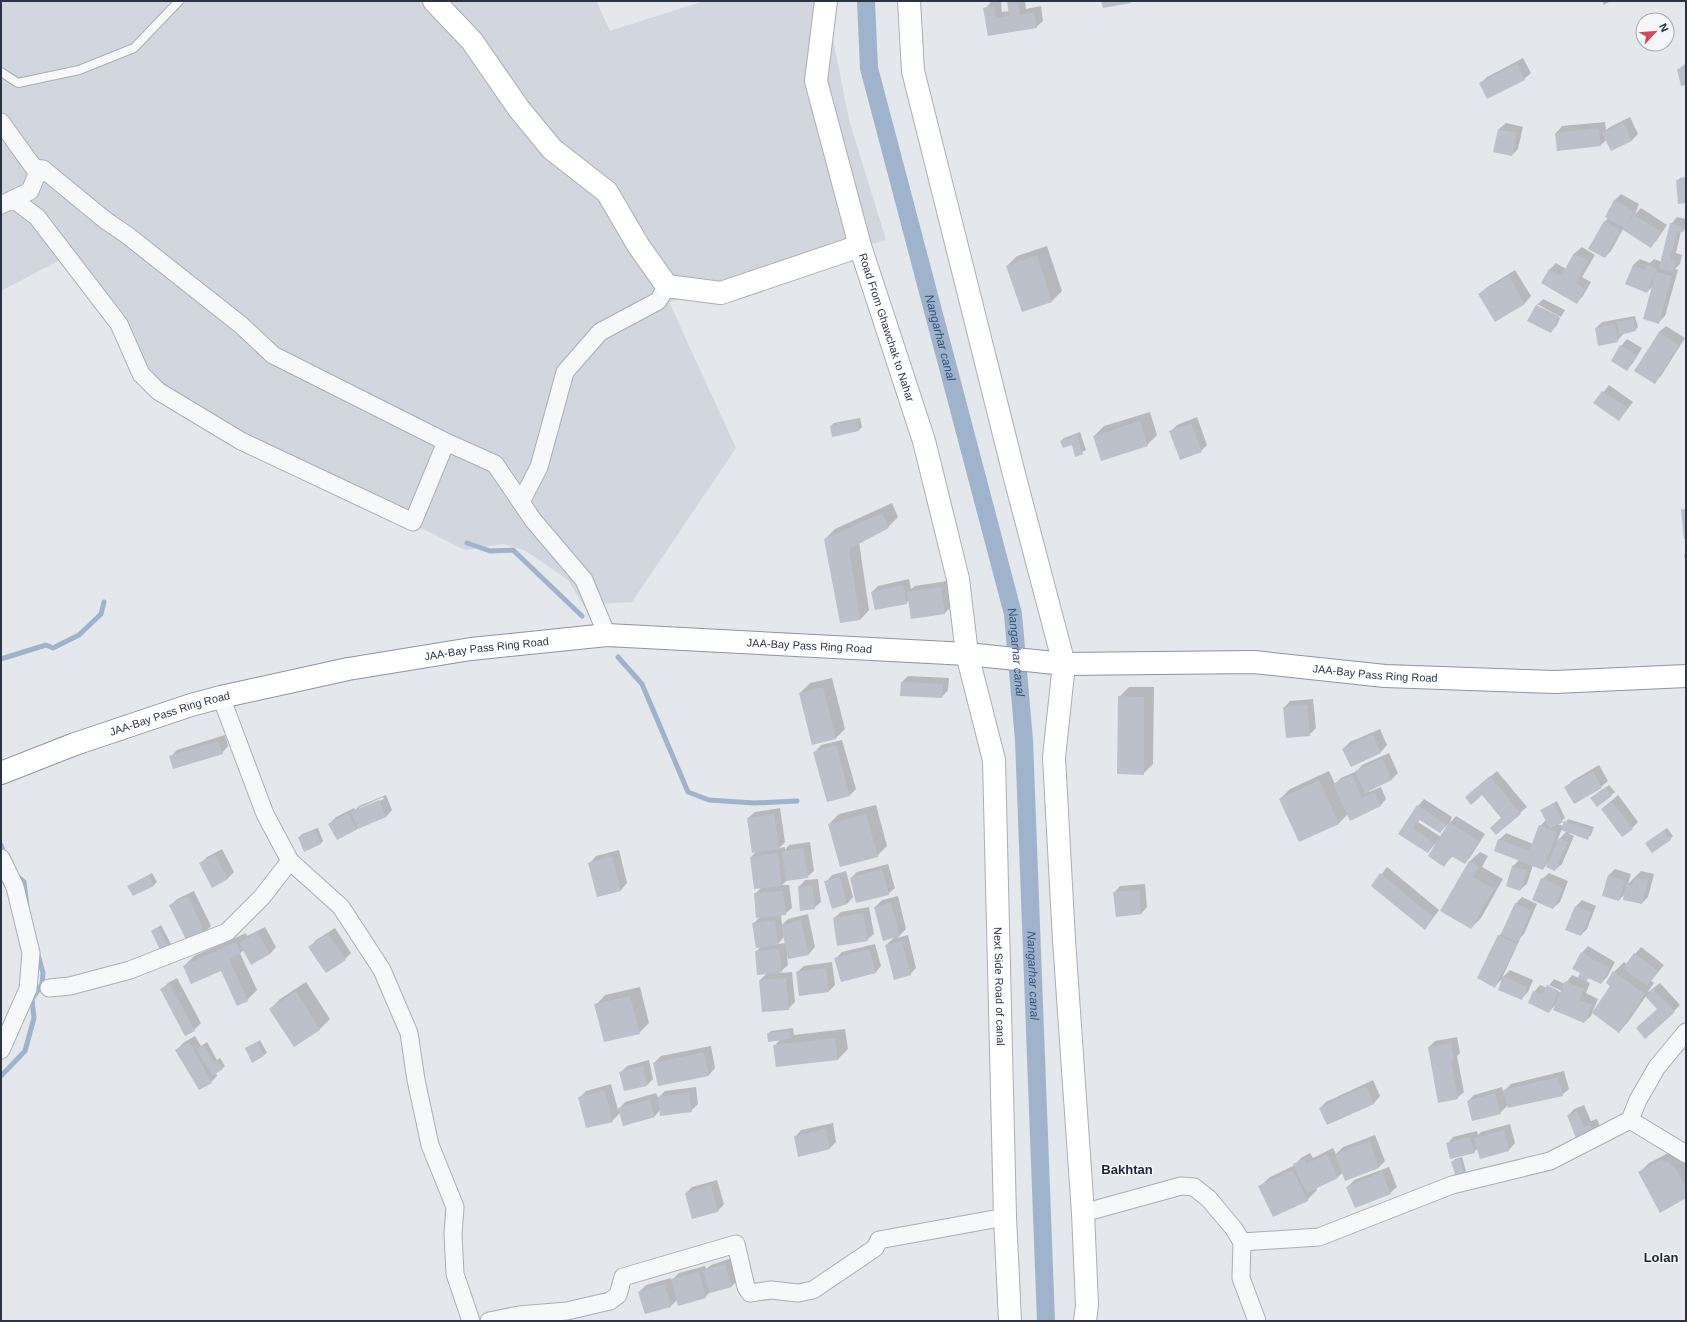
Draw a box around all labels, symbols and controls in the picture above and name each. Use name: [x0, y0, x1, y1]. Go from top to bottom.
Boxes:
north arrow: [1635, 12, 1675, 52]
text: N: [1657, 21, 1671, 34]
street label: Road From Ghawchak to Nahar: [857, 252, 917, 403]
water label: Nangarhar canal: [922, 293, 958, 383]
water label: Nangarhar canal: [1005, 606, 1027, 697]
street label: JAA-Bay Pass Ring Road: [423, 635, 549, 663]
street label: JAA-Bay Pass Ring Road: [746, 636, 872, 655]
street label: JAA-Bay Pass Ring Road: [1312, 662, 1438, 684]
street label: JAA-Bay Pass Ring Road: [108, 689, 231, 738]
street label: Next Side Road of canal: [992, 927, 1007, 1046]
water label: Nangarhar canal: [1024, 931, 1042, 1021]
district label: Bakhtan: [1101, 1162, 1153, 1177]
district label: Lolan: [1644, 1250, 1678, 1265]

